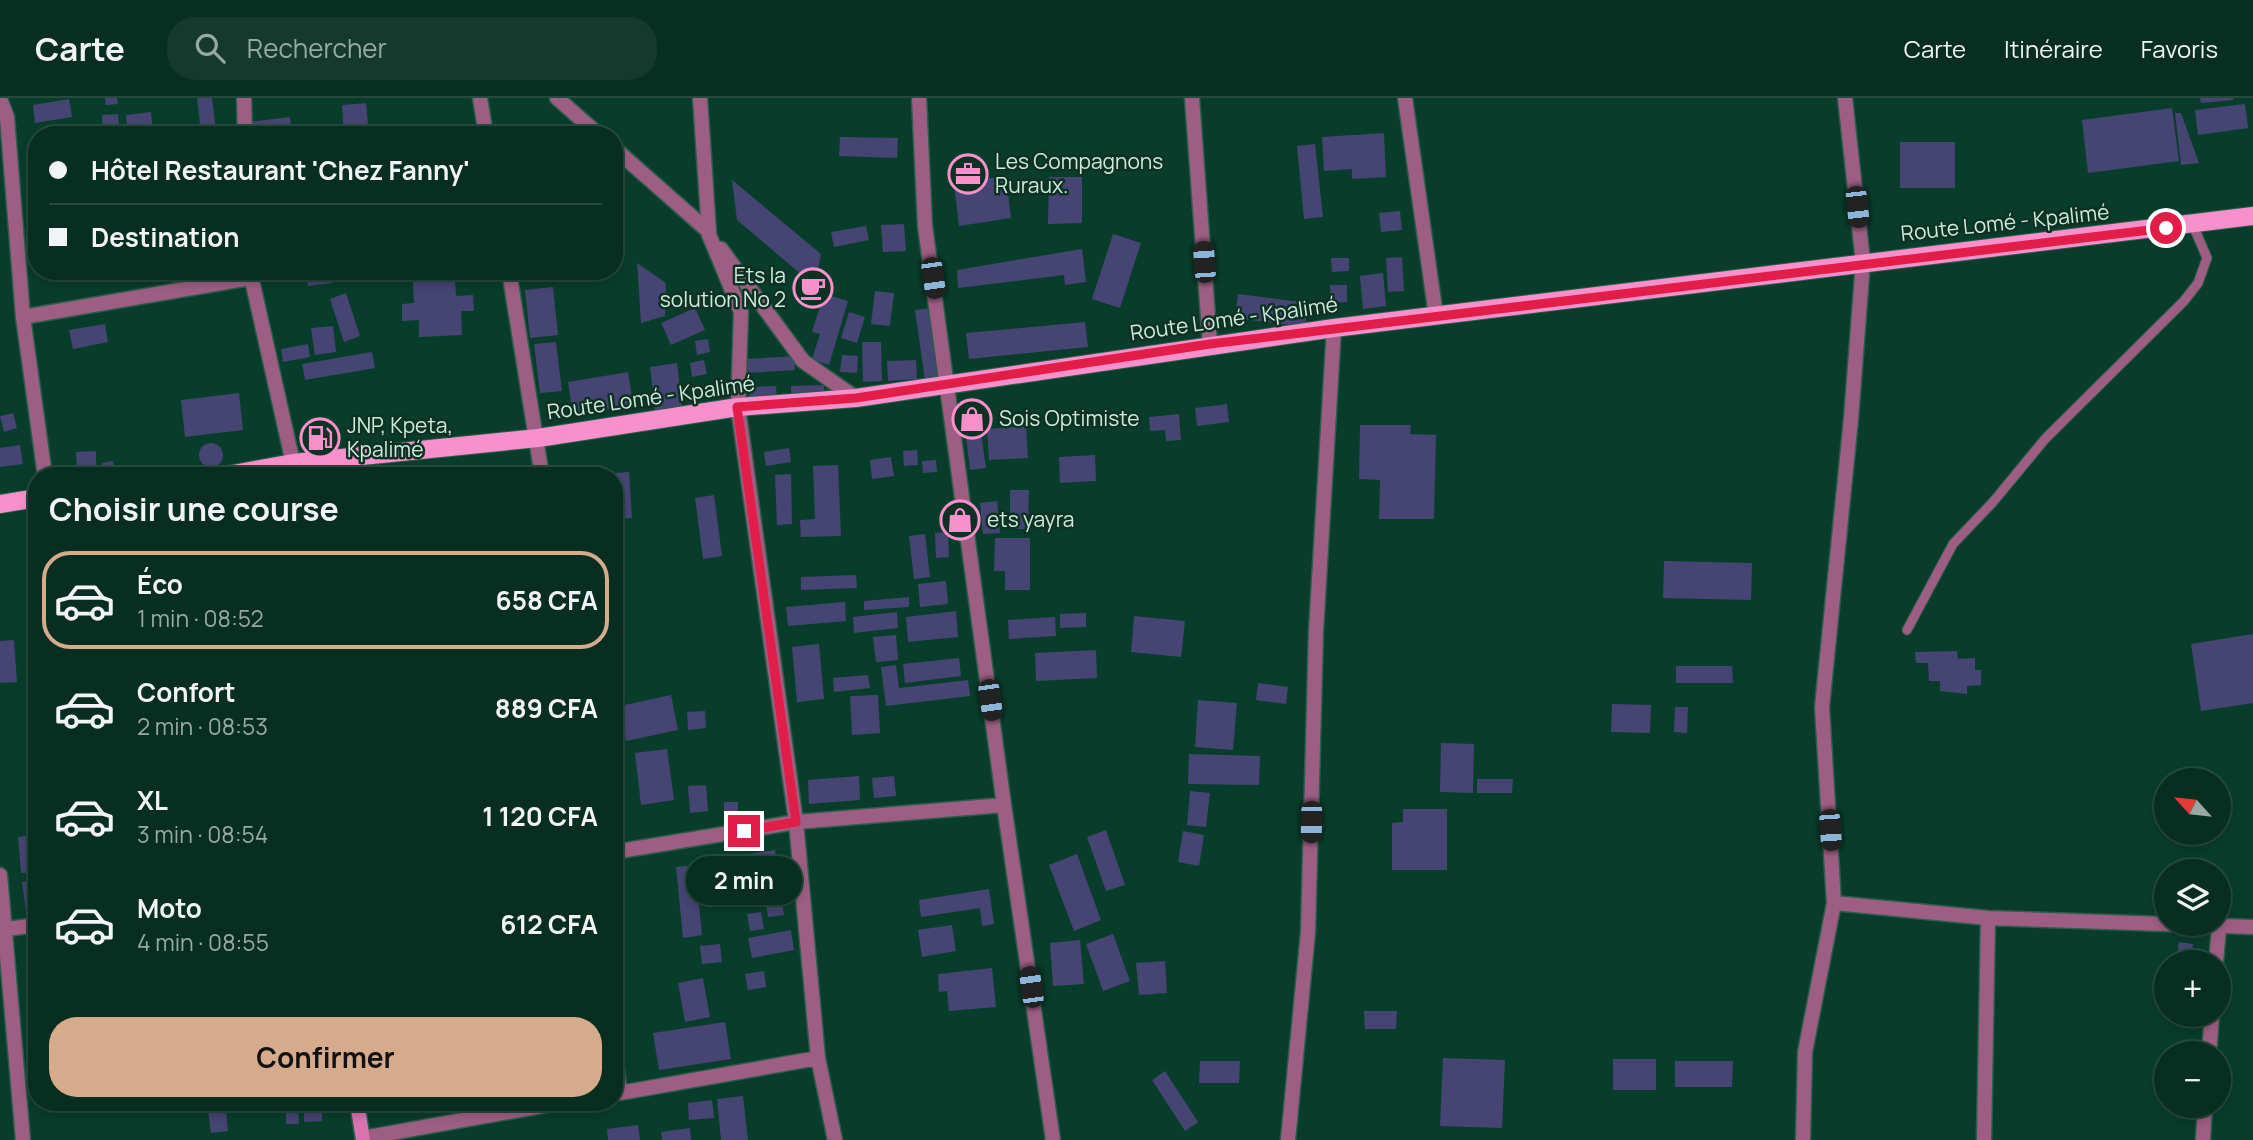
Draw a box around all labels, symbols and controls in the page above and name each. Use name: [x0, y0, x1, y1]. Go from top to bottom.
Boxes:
search box: [167, 17, 657, 80]
text: Carte: [35, 26, 125, 71]
icon: search: [191, 29, 229, 67]
text: Rechercher: [247, 30, 387, 66]
text: Carte: [1904, 32, 1966, 65]
text: Itinéraire: [2004, 32, 2103, 65]
text: Favoris: [2141, 32, 2218, 65]
place label: Les Compagnons Ruraux.: [995, 147, 1163, 199]
text: Hôtel Restaurant 'Chez Fanny': [91, 152, 470, 188]
office icon: Les Compagnons Ruraux.: [947, 153, 989, 195]
car: [1845, 185, 1870, 229]
street label: Route Lomé - Kpalimé: [1899, 197, 2111, 247]
route start: [2150, 212, 2182, 244]
text: Destination: [91, 219, 240, 255]
car: [1193, 240, 1216, 284]
car: [920, 256, 947, 300]
place label: Ets la solution No 2: [660, 261, 786, 313]
cafe icon: Ets la solution No 2: [792, 267, 834, 309]
street label: Route Lomé - Kpalimé: [1128, 290, 1340, 346]
street label: Route Lomé - Kpalimé: [545, 369, 757, 425]
shop icon: Sois Optimiste: [951, 398, 993, 440]
place label: Sois Optimiste: [999, 404, 1139, 432]
place label: JNP, Kpeta, Kpalimé: [347, 411, 453, 463]
fuel station icon: JNP, Kpeta, Kpalimé: [299, 417, 341, 459]
text: Choisir une course: [49, 487, 339, 531]
shop icon: ets yayra: [939, 499, 981, 541]
place label: ets yayra: [987, 505, 1075, 533]
text: Éco: [137, 566, 183, 602]
icon: car: [53, 569, 116, 632]
text: 658 CFA: [495, 582, 598, 618]
text: 1 min · 08:52: [137, 602, 264, 634]
text: Confort: [137, 674, 236, 710]
icon: car: [53, 677, 116, 740]
car: [977, 678, 1004, 722]
text: 889 CFA: [495, 690, 598, 726]
text: 2 min · 08:53: [137, 710, 268, 742]
north arrow: [2154, 768, 2231, 845]
map controls: [2154, 768, 2231, 1118]
text: XL: [137, 782, 168, 818]
icon: car: [53, 785, 116, 848]
text: 1 120 CFA: [482, 798, 598, 834]
car: [1301, 801, 1322, 843]
car: [1819, 808, 1842, 852]
route end: [728, 815, 760, 847]
text: 3 min · 08:54: [137, 818, 268, 850]
callout: 2 min: [686, 856, 802, 904]
button: layers: [2154, 859, 2231, 936]
text: 2 min: [714, 864, 774, 896]
text: Moto: [137, 890, 202, 926]
icon: car: [53, 893, 116, 956]
text: 612 CFA: [500, 906, 598, 942]
text: 4 min · 08:55: [137, 926, 269, 958]
button: +: [2154, 950, 2231, 1027]
car: [1018, 965, 1045, 1009]
button: Confirmer: [49, 1017, 602, 1097]
button: −: [2154, 1041, 2231, 1118]

